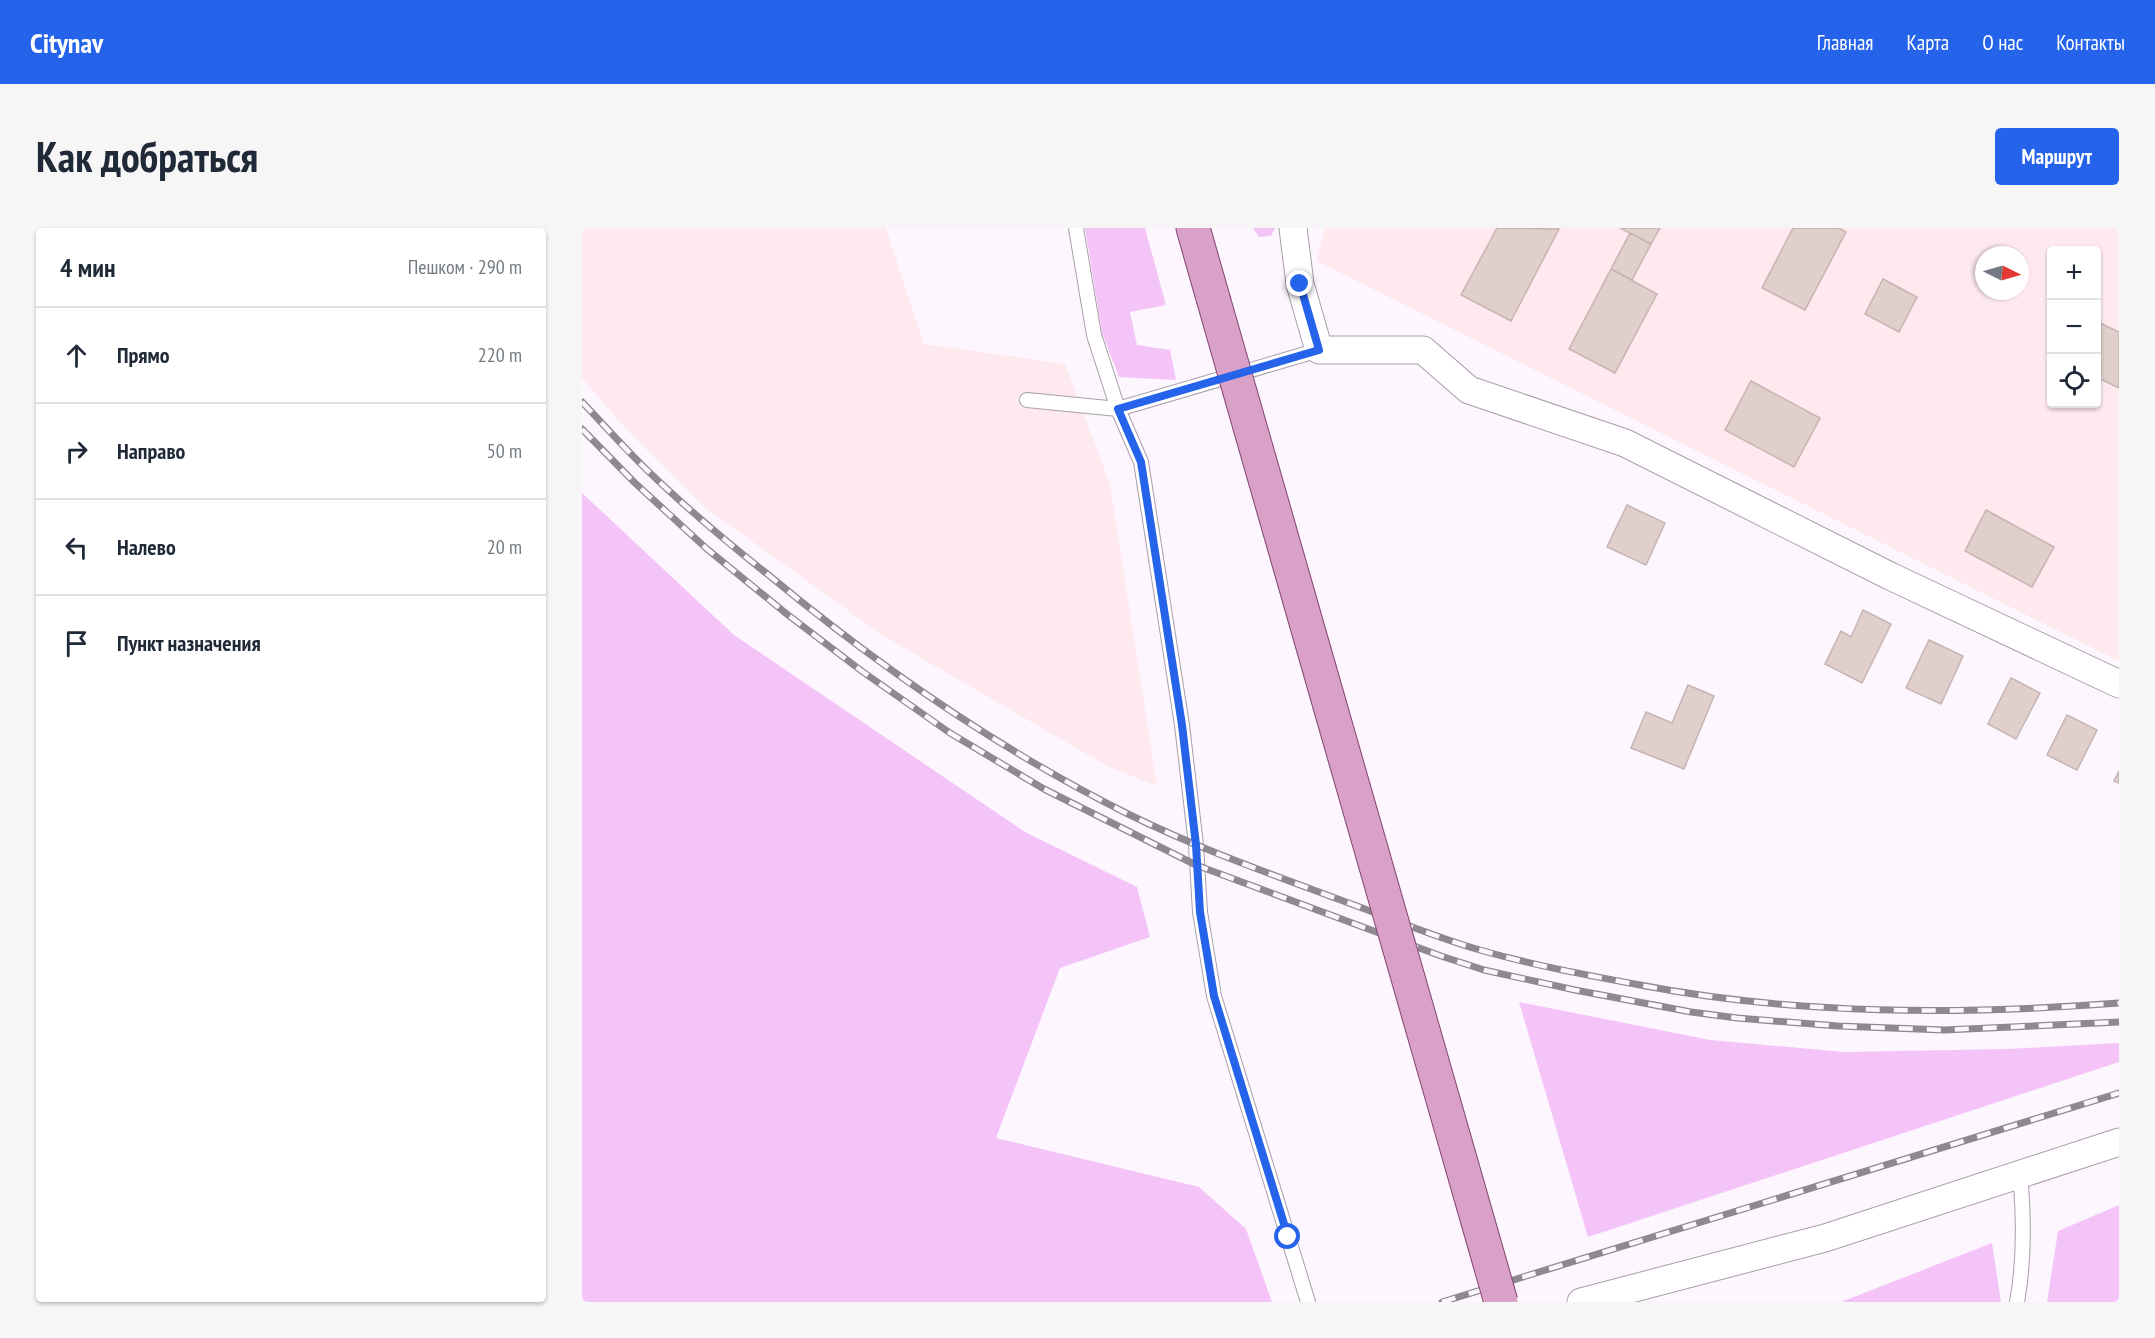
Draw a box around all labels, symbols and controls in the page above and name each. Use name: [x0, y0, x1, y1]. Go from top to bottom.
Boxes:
text: Citynav: [30, 24, 103, 61]
text: Главная: [1817, 29, 1873, 56]
text: Карта: [1906, 29, 1949, 56]
text: О нас: [1982, 29, 2023, 56]
text: Контакты: [2056, 29, 2125, 56]
button: Маршрут: [1995, 128, 2119, 185]
text: Как добраться: [36, 129, 258, 184]
north arrow: [1975, 246, 2029, 300]
map controls: [2047, 246, 2101, 408]
button: +: [2047, 246, 2101, 300]
text: 4 мин: [60, 251, 115, 284]
text: Пешком · 290 m: [408, 254, 522, 280]
route end: [1286, 270, 1312, 296]
button: −: [2047, 300, 2101, 354]
icon: ahead: [60, 339, 93, 372]
text: Прямо: [117, 341, 170, 369]
text: 220 m: [478, 342, 522, 368]
button: locate: [2047, 354, 2101, 408]
icon: right: [60, 435, 93, 468]
text: Направо: [117, 437, 185, 465]
text: 50 m: [487, 438, 522, 464]
icon: left: [60, 531, 93, 564]
text: Налево: [117, 533, 176, 561]
text: 20 m: [487, 534, 522, 560]
icon: arrive: [60, 627, 93, 660]
text: Пункт назначения: [117, 629, 261, 657]
route start: [1274, 1223, 1300, 1249]

